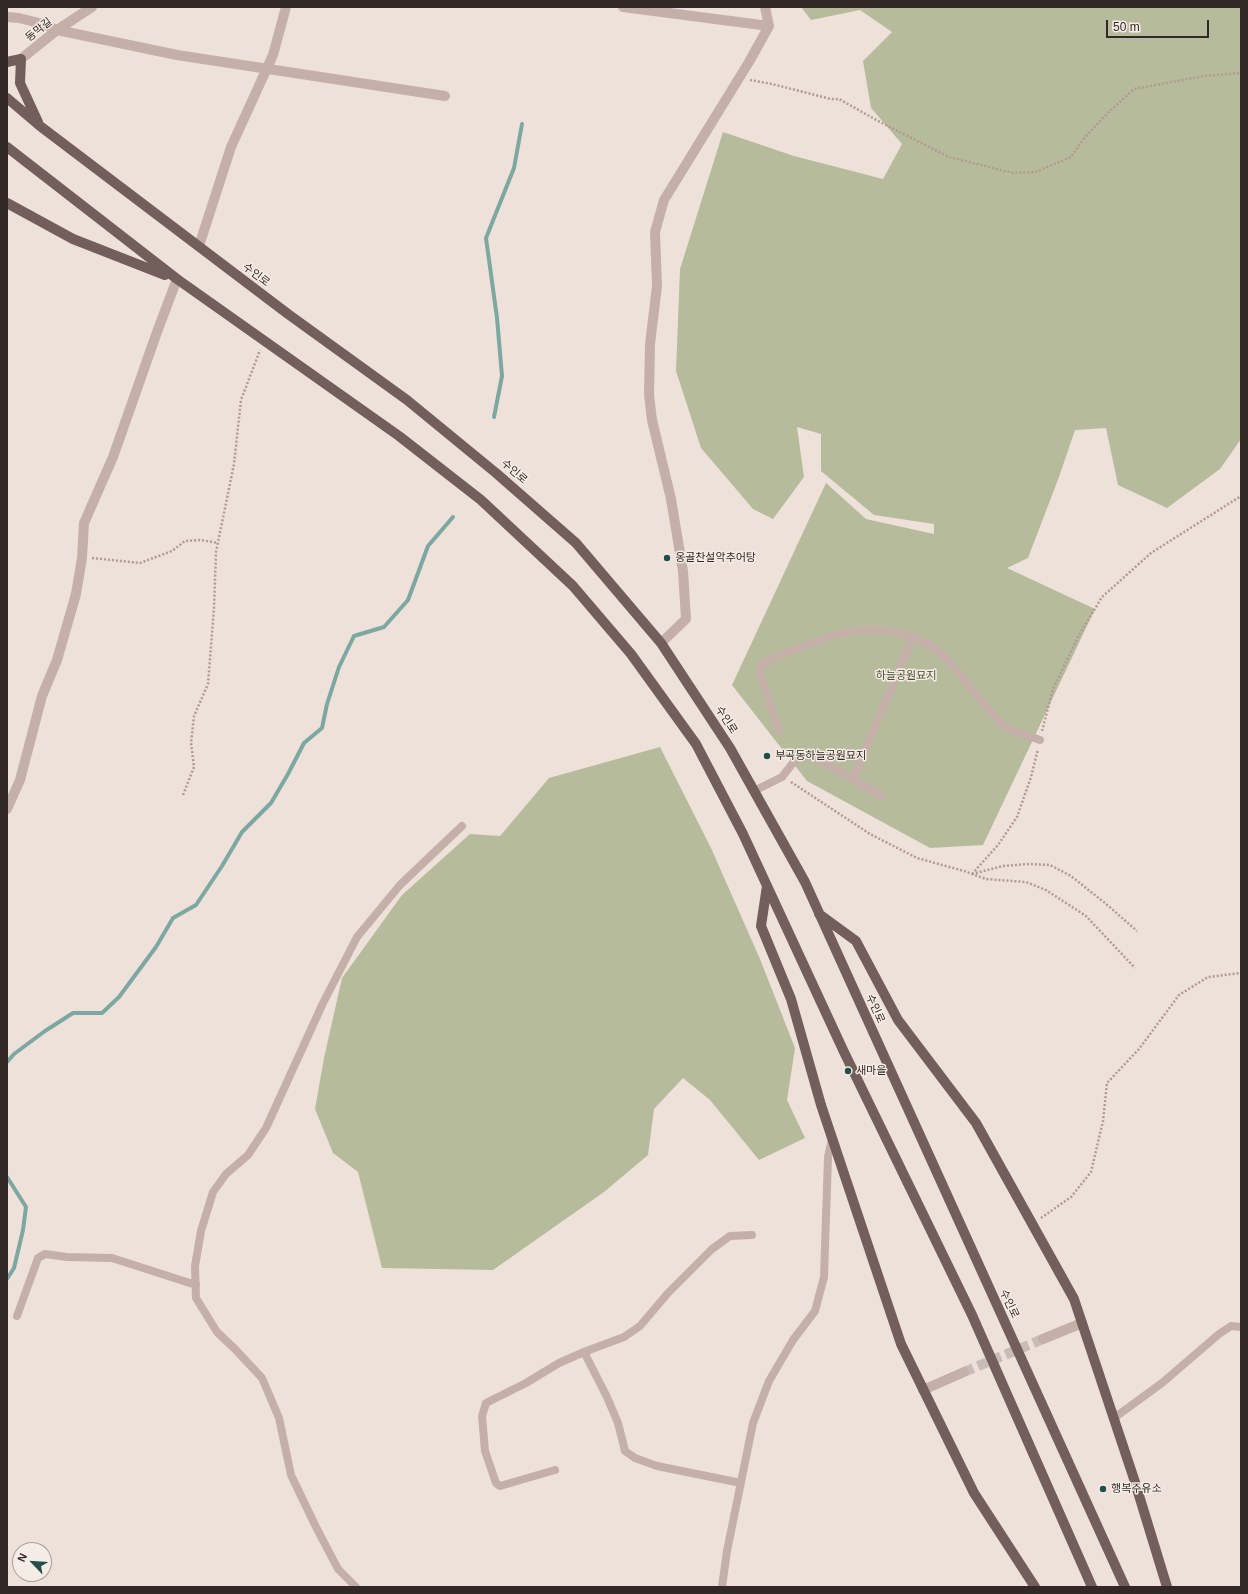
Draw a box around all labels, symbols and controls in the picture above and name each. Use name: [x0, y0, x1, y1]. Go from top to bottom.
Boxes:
scale bar: [1108, 12, 1211, 38]
street label: 동막길: [23, 15, 55, 45]
text: 50 m: [1113, 20, 1140, 34]
street label: 수인로: [240, 261, 272, 289]
street label: 수인로: [498, 457, 530, 487]
place label: 옹골찬설악추어탕: [675, 551, 756, 565]
marker: 옹골찬설악추어탕: [662, 553, 672, 563]
park label: 하늘공원묘지: [876, 669, 936, 683]
street label: 수인로: [712, 704, 740, 736]
place label: 부곡동하늘공원묘지: [775, 749, 866, 763]
marker: 부곡동하늘공원묘지: [762, 751, 772, 761]
street label: 수인로: [863, 992, 887, 1026]
place label: 새마을: [856, 1064, 886, 1078]
marker: 새마을: [843, 1066, 853, 1076]
street label: 수인로: [997, 1287, 1021, 1321]
place label: 행복주유소: [1111, 1482, 1162, 1496]
marker: 행복주유소: [1098, 1484, 1108, 1494]
north arrow: [12, 1542, 52, 1582]
text: N: [15, 1551, 29, 1563]

